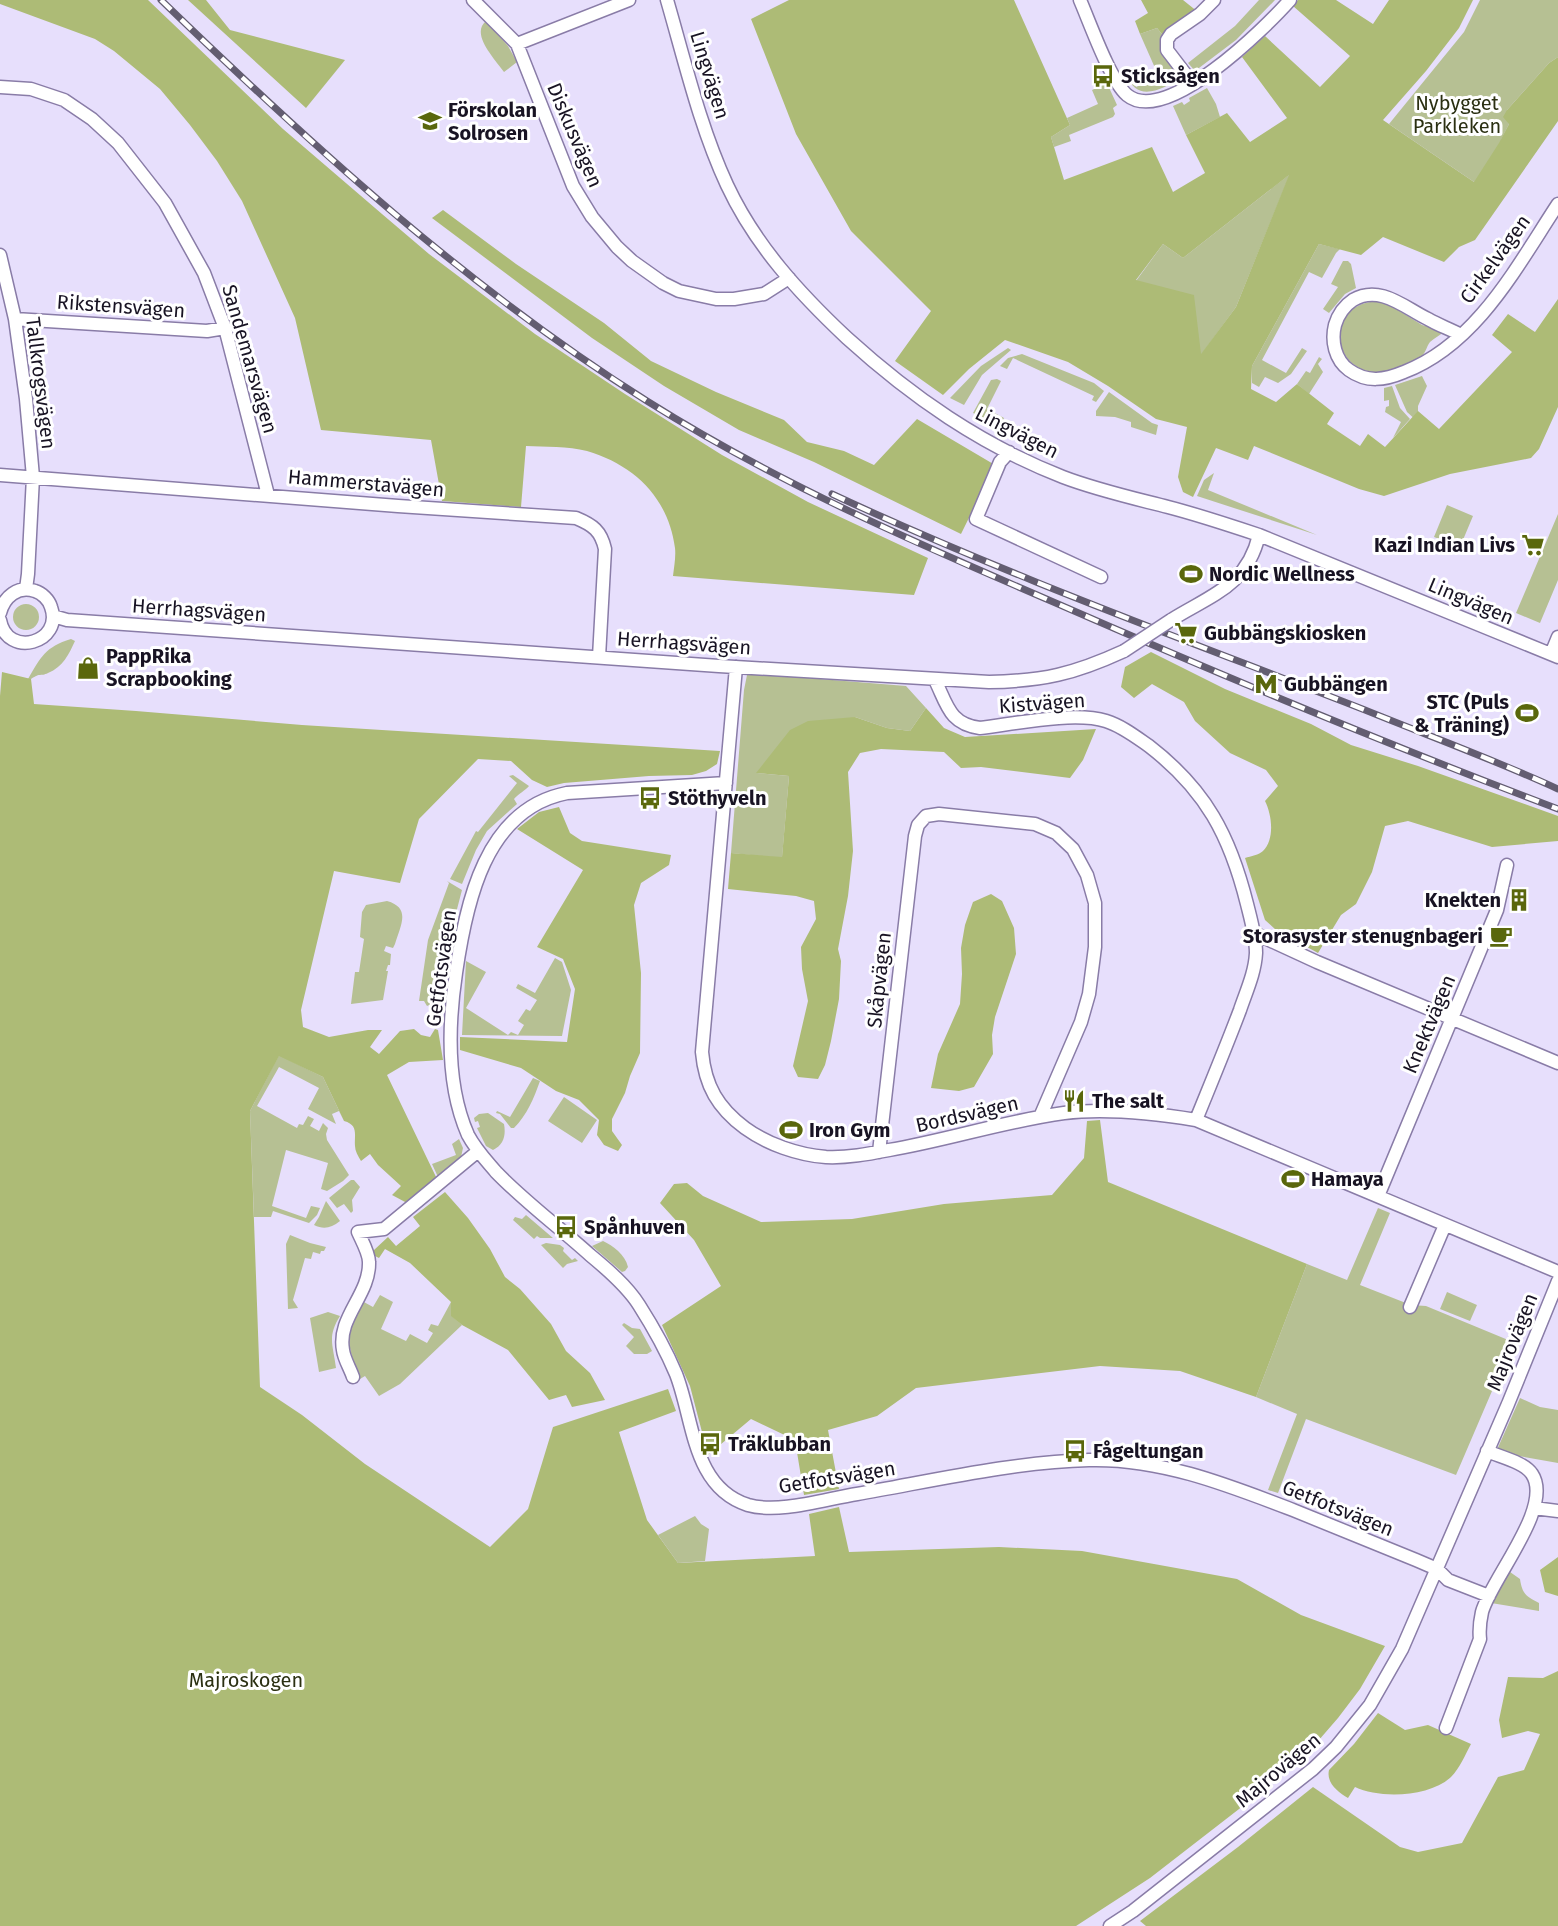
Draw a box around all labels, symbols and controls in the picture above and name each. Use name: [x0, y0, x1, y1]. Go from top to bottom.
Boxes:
street label: Lingvägen: [685, 28, 735, 122]
bus stop icon: Sticksågen: [1090, 63, 1116, 89]
place label: Sticksågen: [1121, 64, 1220, 88]
street label: Diskusvägen: [542, 79, 608, 191]
park label: Nybygget Parkleken: [1413, 91, 1501, 138]
place label: Förskolan Solrosen: [448, 98, 537, 145]
school or university icon: Förskolan Solrosen: [417, 108, 443, 134]
street label: Cirkelvägen: [1455, 210, 1535, 308]
street label: Sandemarsvägen: [217, 282, 283, 436]
street label: Rikstensvägen: [56, 290, 186, 322]
street label: Tallkrogsvägen: [21, 316, 61, 450]
street label: Lingvägen: [971, 401, 1063, 463]
street label: Hammerstavägen: [287, 464, 445, 502]
supermarket icon: Kazi Indian Livs: [1520, 532, 1546, 558]
place label: Kazi Indian Livs: [1374, 533, 1515, 557]
sports icon: Nordic Wellness: [1178, 561, 1204, 587]
place label: Nordic Wellness: [1209, 562, 1355, 586]
street label: Lingvägen: [1425, 572, 1517, 630]
street label: Herrhagsvägen: [131, 593, 267, 627]
supermarket icon: Gubbängskiosken: [1173, 620, 1199, 646]
place label: Gubbängskiosken: [1204, 621, 1366, 645]
street label: Herrhagsvägen: [616, 626, 752, 660]
place label: PappRika Scrapbooking: [106, 644, 233, 691]
shop icon: PappRika Scrapbooking: [75, 655, 101, 681]
metro station icon: Gubbängen: [1253, 671, 1279, 697]
place label: Gubbängen: [1284, 672, 1388, 696]
street label: Kistvägen: [998, 688, 1086, 718]
place label: STC (Puls & Träning): [1414, 690, 1509, 737]
sports icon: STC (Puls & Träning): [1514, 700, 1540, 726]
bus stop icon: Stöthyveln: [637, 785, 663, 811]
place label: Stöthyveln: [668, 786, 767, 810]
building icon: Knekten: [1506, 887, 1532, 913]
place label: Knekten: [1425, 888, 1501, 912]
street label: Getfotsvägen: [421, 908, 461, 1028]
cafe icon: Storasyster stenugnbageri: [1488, 923, 1514, 949]
place label: Storasyster stenugnbageri: [1243, 924, 1483, 948]
street label: Skåpvägen: [862, 931, 896, 1029]
street label: Knektvägen: [1398, 971, 1460, 1077]
restaurant icon: The salt: [1061, 1088, 1087, 1114]
place label: The salt: [1092, 1089, 1164, 1113]
street label: Bordsvägen: [913, 1091, 1021, 1137]
sports icon: Iron Gym: [778, 1117, 804, 1143]
place label: Iron Gym: [809, 1118, 890, 1142]
sports icon: Hamaya: [1280, 1166, 1306, 1192]
place label: Hamaya: [1311, 1167, 1384, 1191]
bus stop icon: Spånhuven: [553, 1214, 579, 1240]
place label: Spånhuven: [584, 1215, 685, 1239]
street label: Majrovägen: [1481, 1290, 1543, 1394]
bus stop icon: Träklubban: [697, 1431, 723, 1457]
place label: Träklubban: [728, 1432, 831, 1456]
bus stop icon: Fågeltungan: [1062, 1438, 1088, 1464]
place label: Fågeltungan: [1093, 1439, 1204, 1463]
street label: Getfotsvägen: [777, 1456, 897, 1498]
street label: Getfotsvägen: [1279, 1475, 1397, 1541]
park label: Majroskogen: [189, 1668, 303, 1692]
street label: Majrovägen: [1231, 1728, 1325, 1812]

